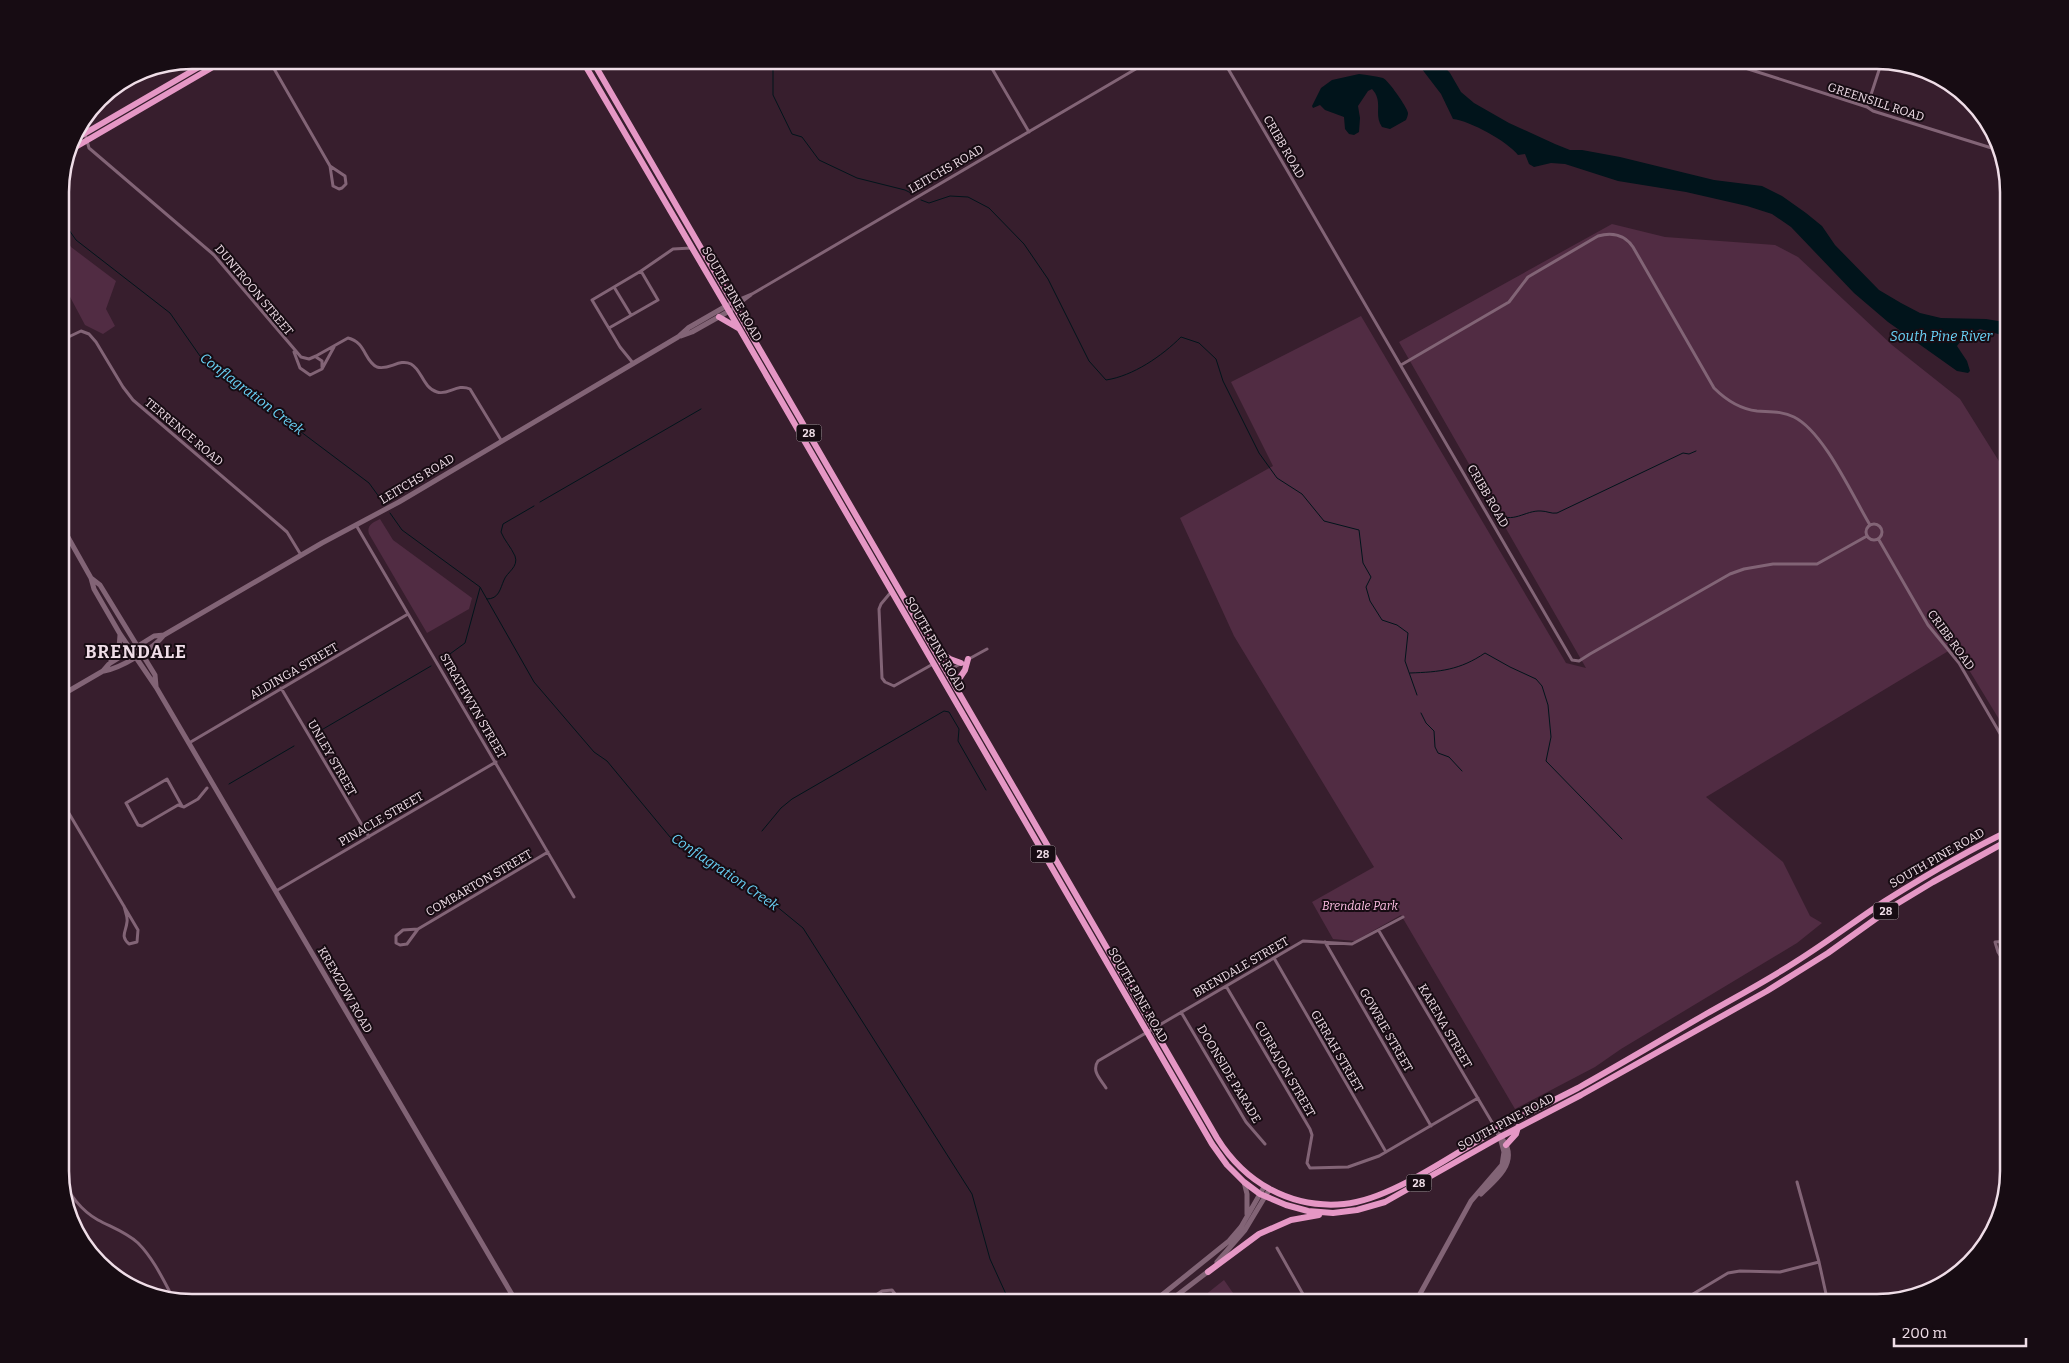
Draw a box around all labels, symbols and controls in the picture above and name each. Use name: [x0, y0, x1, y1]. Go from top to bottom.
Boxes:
street label: GREENSILL ROAD: [1826, 80, 1926, 124]
street label: CRIBB ROAD: [1260, 113, 1308, 181]
street label: LEITCHS ROAD: [906, 142, 986, 196]
street label: DUNTROON STREET: [212, 242, 296, 338]
street label: SOUTH PINE ROAD: [699, 244, 765, 344]
water label: South Pine River: [1890, 328, 1993, 345]
water label: Conflagration Creek: [197, 349, 308, 439]
street label: TERRENCE ROAD: [142, 395, 226, 469]
road number: 28: [796, 424, 822, 442]
street label: LEITCHS ROAD: [377, 451, 457, 507]
street label: CRIBB ROAD: [1464, 462, 1512, 530]
street label: SOUTH PINE ROAD: [902, 594, 968, 694]
street label: CRIBB ROAD: [1925, 607, 1977, 673]
street label: ALDINGA STREET: [247, 640, 341, 702]
district label: BRENDALE: [85, 641, 187, 663]
street label: STRATHWYN STREET: [437, 651, 509, 761]
street label: UNLEY STREET: [305, 718, 359, 798]
street label: PINACLE STREET: [336, 789, 426, 849]
street label: SOUTH PINE ROAD: [1887, 825, 1987, 891]
water label: Conflagration Creek: [668, 830, 782, 914]
road number: 28: [1030, 846, 1056, 862]
street label: COMBARTON STREET: [423, 847, 535, 919]
park label: Brendale Park: [1322, 899, 1399, 913]
road number: 28: [1874, 902, 1898, 919]
street label: BRENDALE STREET: [1191, 934, 1291, 1000]
street label: KREMZOW ROAD: [315, 944, 375, 1036]
street label: SOUTH PINE ROAD: [1105, 945, 1171, 1045]
street label: KARENA STREET: [1415, 981, 1475, 1071]
street label: GOWRIE STREET: [1356, 986, 1416, 1074]
street label: GIRRAH STREET: [1308, 1008, 1366, 1094]
street label: CURRAJON STREET: [1252, 1019, 1318, 1119]
street label: DOONSIDE PARADE: [1194, 1022, 1264, 1126]
street label: SOUTH PINE ROAD: [1455, 1091, 1557, 1153]
road number: 28: [1406, 1174, 1432, 1192]
scale bar: [1894, 1316, 2026, 1348]
text: 200 m: [1902, 1324, 1947, 1342]

